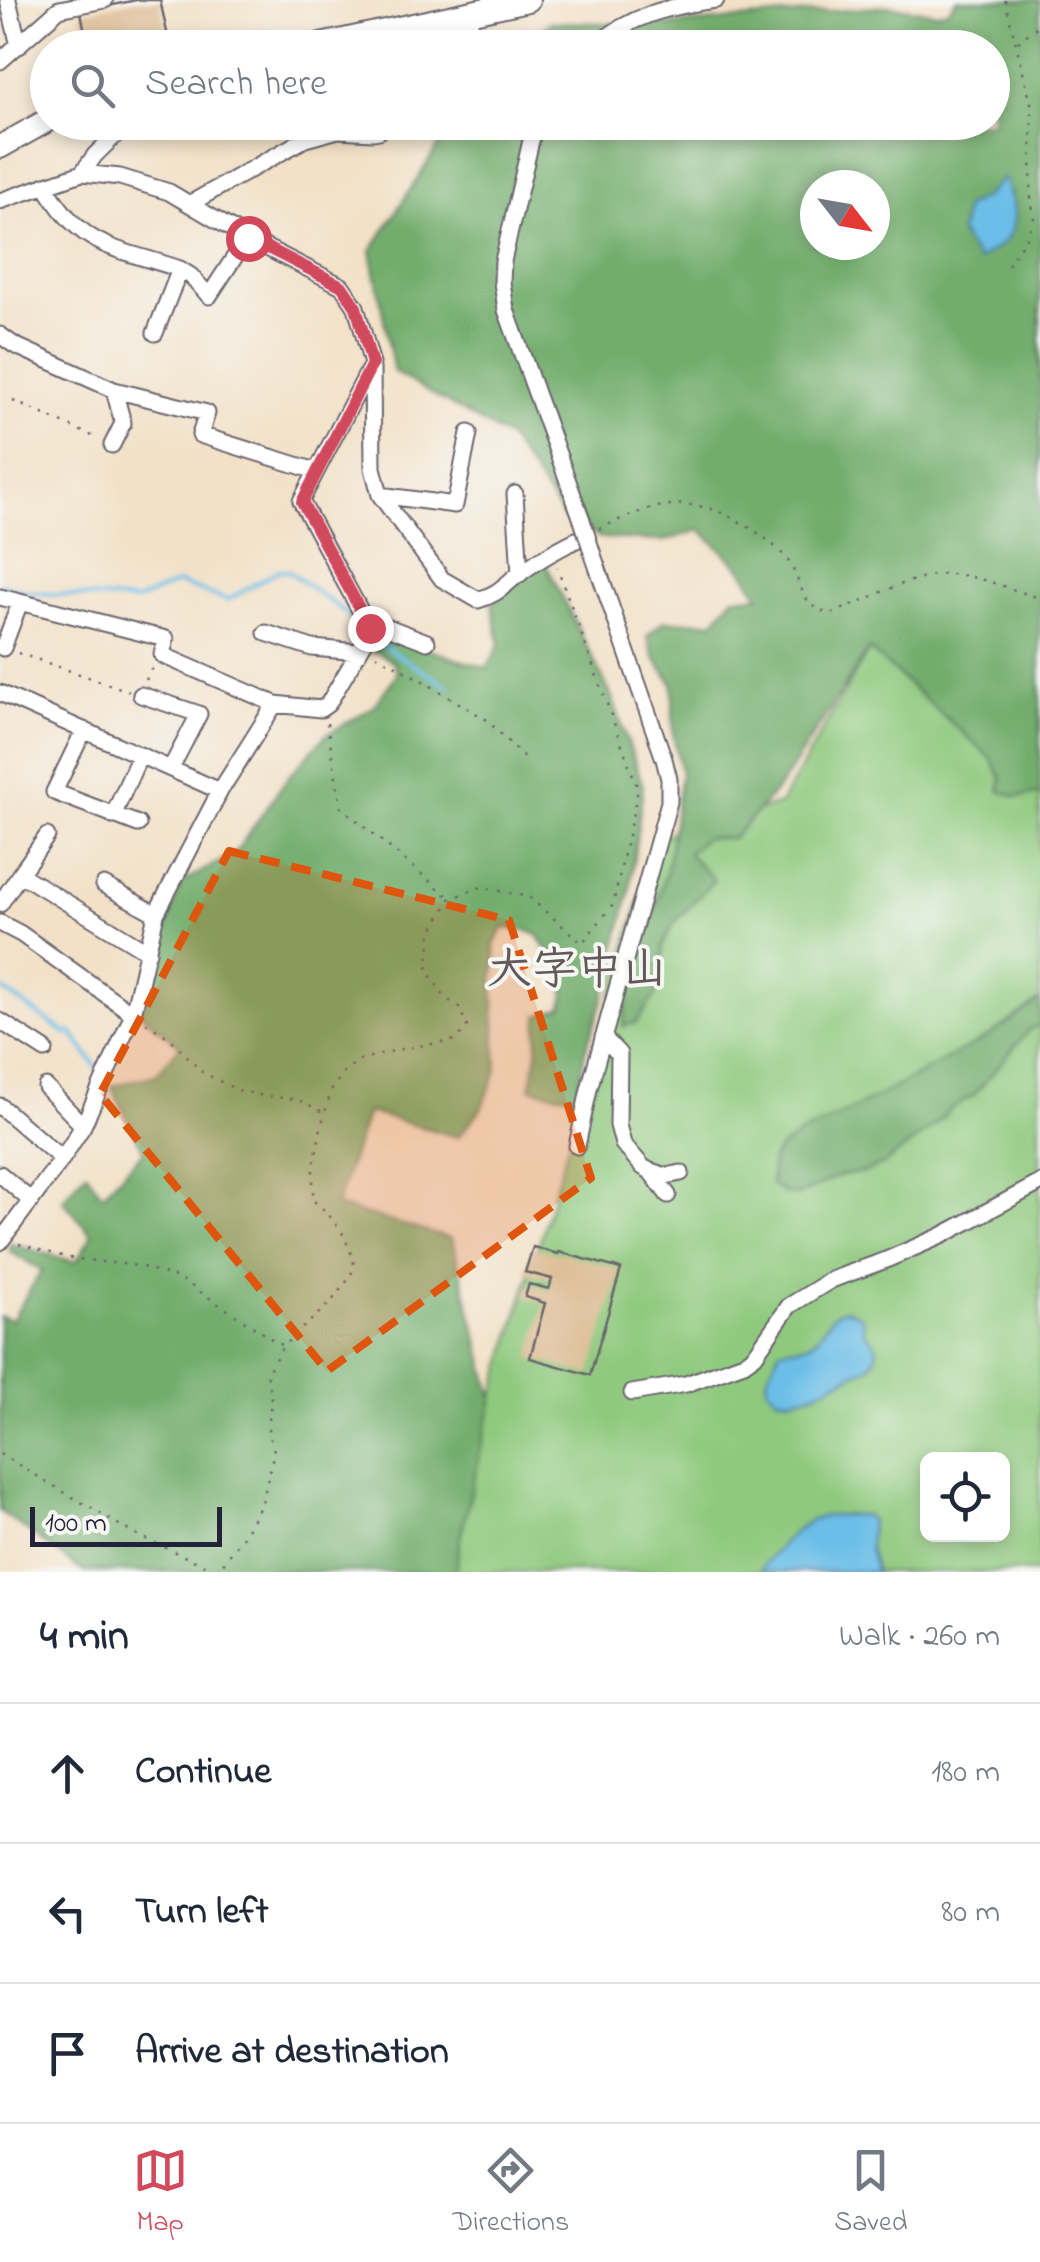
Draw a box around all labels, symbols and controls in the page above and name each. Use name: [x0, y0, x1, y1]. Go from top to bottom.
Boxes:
search box: [30, 30, 1010, 140]
text: Search here: [145, 57, 327, 113]
icon: search: [65, 58, 120, 113]
north arrow: [800, 170, 890, 260]
route start: [226, 216, 272, 262]
route end: [348, 606, 394, 652]
district label: 大字中山: [487, 939, 667, 1005]
map controls: [920, 1452, 1010, 1542]
button: locate: [920, 1452, 1010, 1542]
scale bar: [30, 1502, 222, 1546]
text: 100 m: [45, 1504, 107, 1545]
text: 4 min: [40, 1607, 129, 1668]
text: Walk · 260 m: [839, 1614, 1000, 1661]
text: Continue: [135, 1745, 271, 1801]
icon: ahead: [40, 1746, 95, 1801]
text: 180 m: [931, 1750, 1000, 1797]
text: Turn left: [135, 1885, 268, 1941]
icon: left: [40, 1886, 95, 1941]
text: 80 m: [941, 1890, 1000, 1937]
text: Arrive at destination: [135, 2025, 449, 2081]
icon: arrive: [40, 2026, 95, 2081]
tab: Map: [133, 2143, 188, 2244]
tab: Directions: [453, 2143, 569, 2244]
tab: Saved: [834, 2143, 907, 2244]

